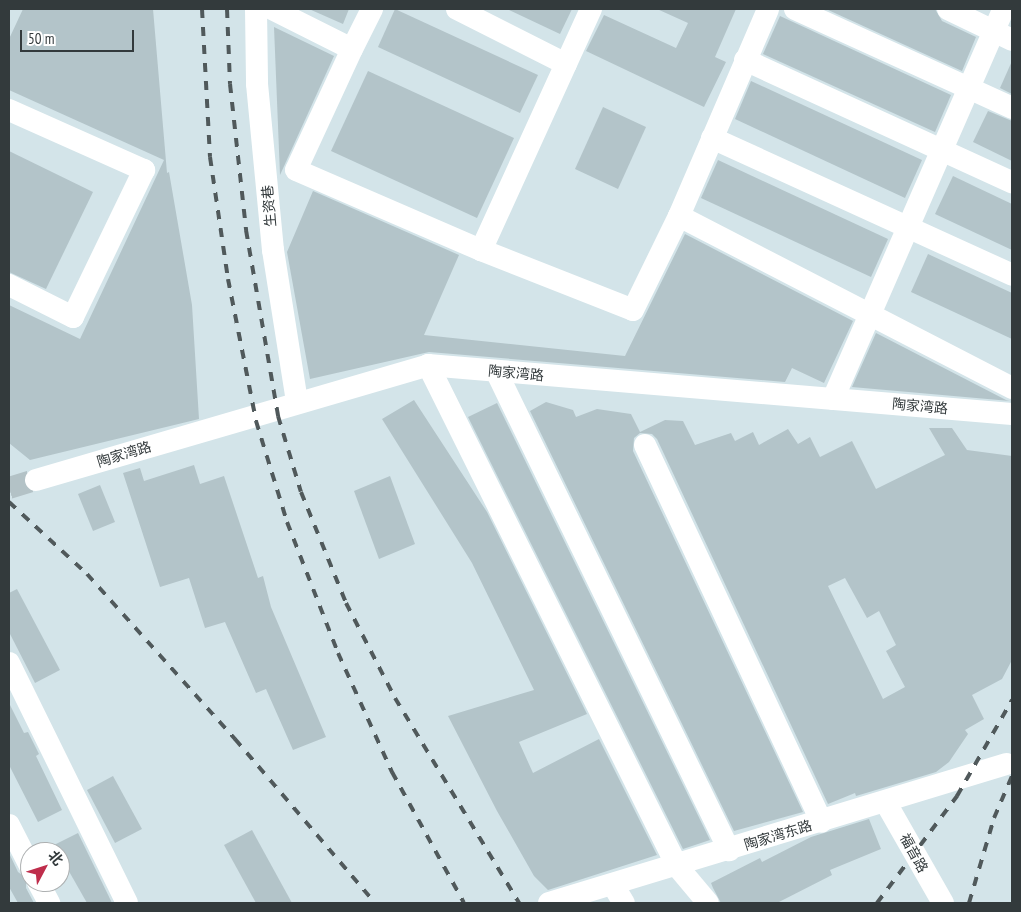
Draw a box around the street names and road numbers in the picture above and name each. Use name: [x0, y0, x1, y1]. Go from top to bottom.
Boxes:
street label: 生资巷: [259, 184, 279, 228]
street label: 陶家湾路: [487, 362, 545, 384]
street label: 陶家湾路: [891, 395, 949, 417]
street label: 陶家湾路: [95, 438, 153, 470]
street label: 陶家湾东路: [742, 817, 814, 853]
street label: 福音路: [896, 831, 932, 875]

